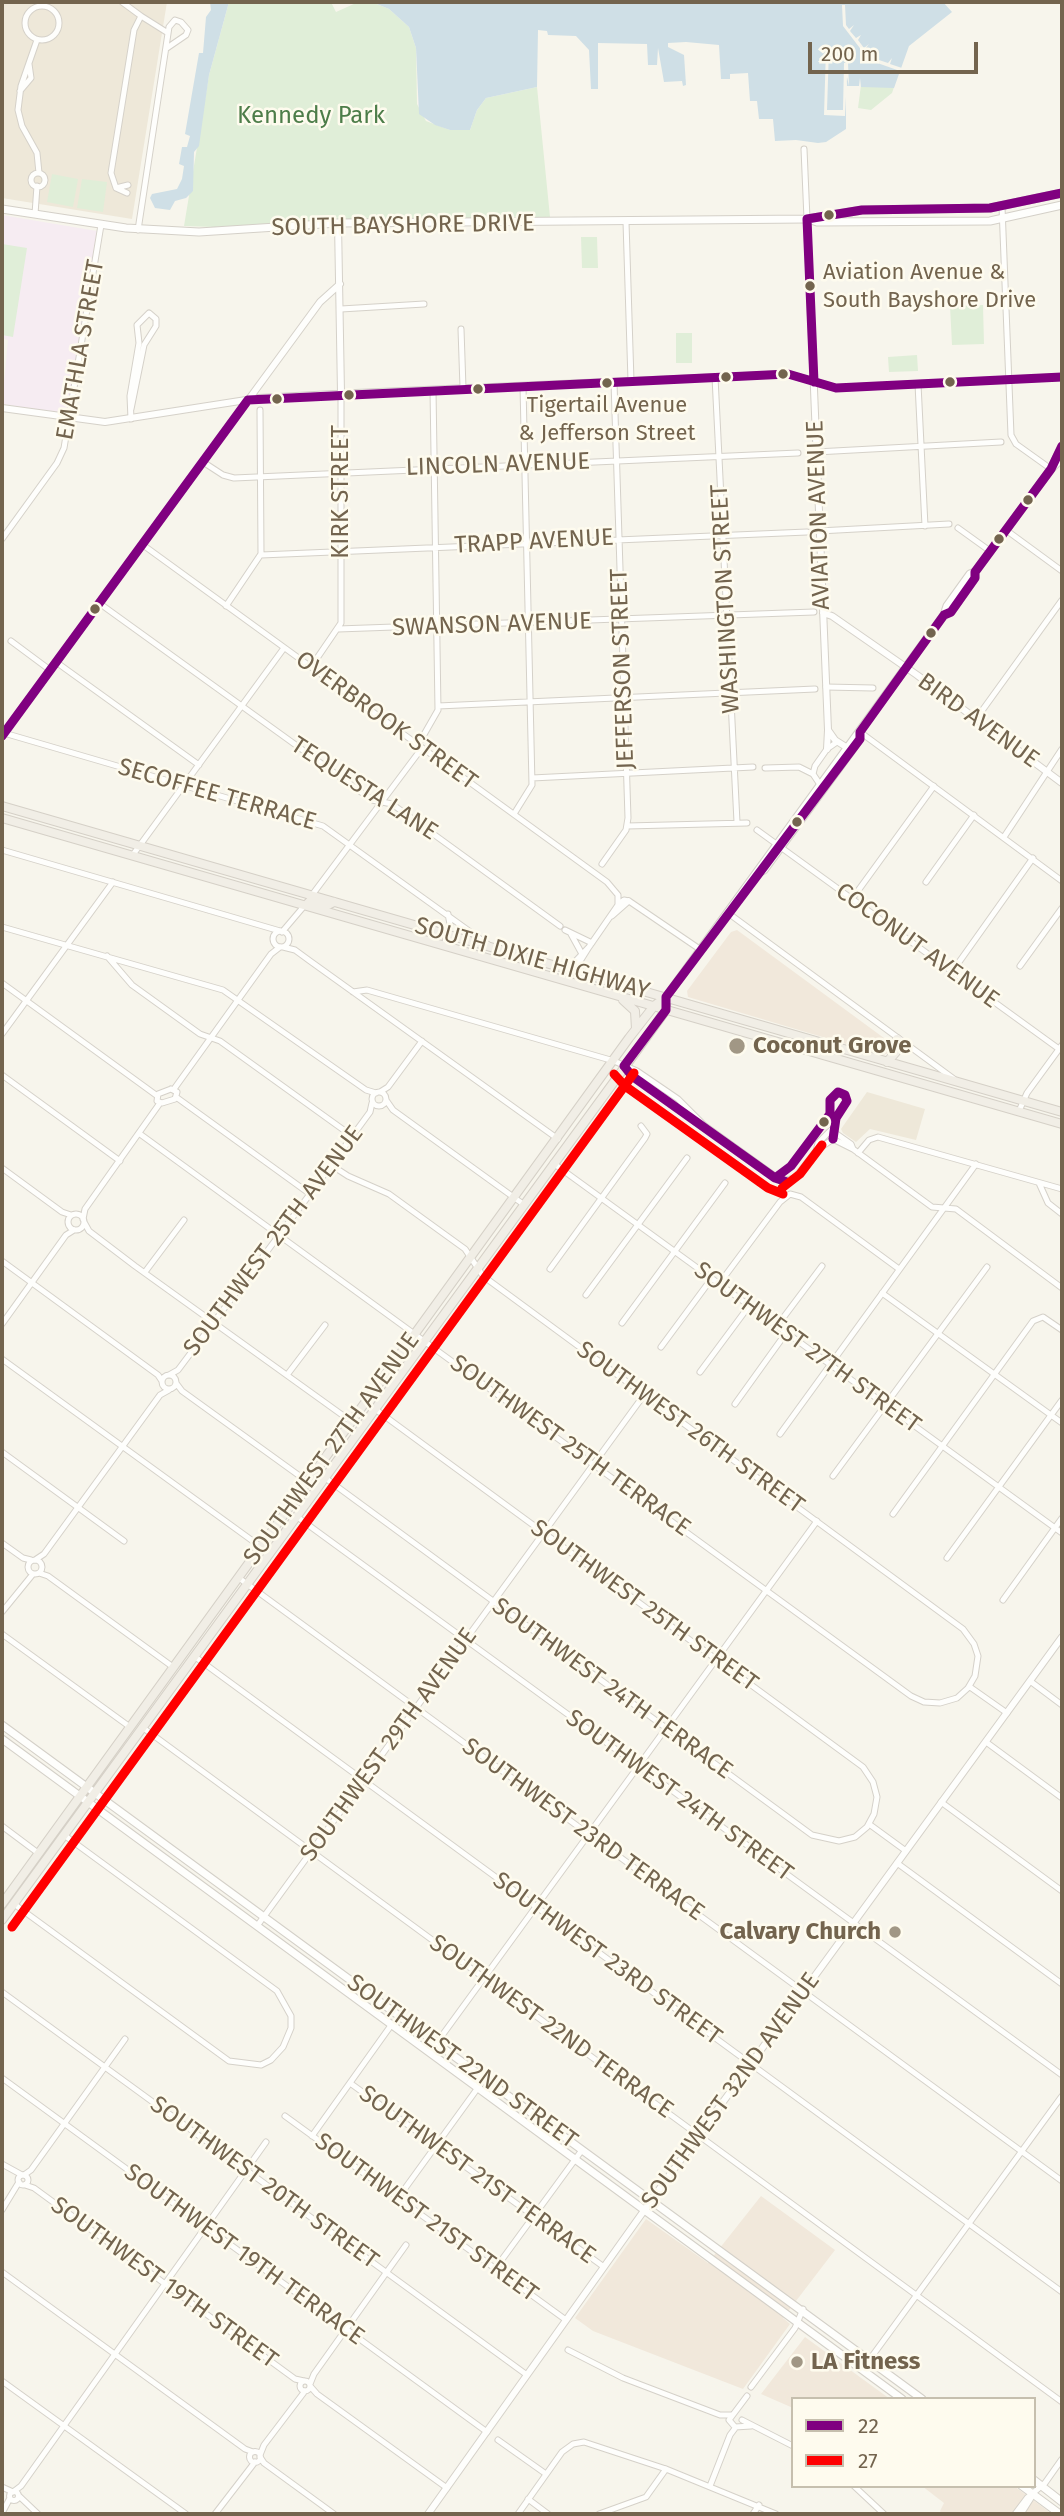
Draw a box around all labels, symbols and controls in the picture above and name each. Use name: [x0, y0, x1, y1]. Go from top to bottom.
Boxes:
scale bar: [812, 28, 982, 72]
text: 200 m: [821, 41, 878, 67]
park label: Kennedy Park: [237, 102, 385, 130]
unlabelled marker: [822, 208, 836, 222]
street label: SOUTH BAYSHORE DRIVE: [271, 209, 535, 243]
street label: EMATHLA STREET: [51, 258, 111, 442]
place label: Aviation Avenue & South Bayshore Drive: [823, 260, 1036, 312]
marker: Aviation Avenue & South Bayshore Drive: [803, 279, 817, 293]
unlabelled marker: [776, 367, 790, 381]
unlabelled marker: [719, 370, 733, 384]
unlabelled marker: [943, 375, 957, 389]
marker: Tigertail Avenue & Jefferson Street: [600, 376, 614, 390]
unlabelled marker: [471, 382, 485, 396]
unlabelled marker: [342, 388, 356, 402]
unlabelled marker: [270, 392, 284, 406]
place label: Tigertail Avenue & Jefferson Street: [519, 393, 695, 444]
street label: AVIATION AVENUE: [801, 420, 837, 610]
street label: KIRK STREET: [327, 425, 355, 559]
street label: LINCOLN AVENUE: [405, 447, 591, 483]
street label: WASHINGTON STREET: [706, 484, 746, 714]
unlabelled marker: [1021, 493, 1035, 507]
street label: TRAPP AVENUE: [454, 523, 614, 561]
unlabelled marker: [992, 532, 1006, 546]
street label: JEFFERSON STREET: [605, 568, 641, 770]
unlabelled marker: [88, 602, 102, 616]
street label: SWANSON AVENUE: [392, 607, 592, 643]
unlabelled marker: [924, 626, 938, 640]
street label: OVERBROOK STREET: [290, 645, 482, 797]
street label: BIRD AVENUE: [912, 667, 1044, 775]
street label: TEQUESTA LANE: [285, 731, 443, 847]
street label: SECOFFEE TERRACE: [115, 753, 319, 837]
unlabelled marker: [790, 815, 804, 829]
street label: COCONUT AVENUE: [830, 877, 1004, 1015]
street label: SOUTH DIXIE HIGHWAY: [411, 912, 653, 1006]
place label: Coconut Grove: [753, 1032, 911, 1060]
marker: Coconut Grove: [727, 1036, 747, 1056]
unlabelled marker: [817, 1115, 831, 1129]
street label: SOUTHWEST 25TH AVENUE: [178, 1120, 370, 1362]
street label: SOUTHWEST 27TH STREET: [688, 1256, 926, 1440]
street label: SOUTHWEST 27TH AVENUE: [238, 1327, 426, 1571]
street label: SOUTHWEST 26TH STREET: [571, 1336, 809, 1520]
street label: SOUTHWEST 25TH TERRACE: [444, 1349, 696, 1543]
street label: SOUTHWEST 25TH STREET: [525, 1514, 763, 1698]
street label: SOUTHWEST 24TH TERRACE: [486, 1592, 738, 1786]
street label: SOUTHWEST 29TH AVENUE: [295, 1623, 483, 1867]
street label: SOUTHWEST 24TH STREET: [560, 1704, 798, 1888]
street label: SOUTHWEST 23RD TERRACE: [456, 1732, 710, 1928]
street label: SOUTHWEST 23RD STREET: [487, 1866, 727, 2052]
place label: Calvary Church: [720, 1918, 881, 1946]
marker: Calvary Church: [887, 1924, 903, 1940]
street label: SOUTHWEST 22ND TERRACE: [424, 1929, 678, 2125]
street label: SOUTHWEST 32ND AVENUE: [636, 1967, 826, 2215]
street label: SOUTHWEST 22ND STREET: [341, 1969, 583, 2155]
street label: SOUTHWEST 21ST TERRACE: [353, 2080, 601, 2270]
street label: SOUTHWEST 20TH STREET: [144, 2090, 384, 2276]
street label: SOUTHWEST 21ST STREET: [309, 2127, 543, 2309]
street label: SOUTHWEST 19TH TERRACE: [118, 2158, 370, 2352]
street label: SOUTHWEST 19TH STREET: [45, 2191, 283, 2375]
place label: LA Fitness: [811, 2348, 920, 2376]
marker: LA Fitness: [789, 2354, 805, 2370]
legend: [791, 2397, 1036, 2488]
text: 22: [858, 2413, 879, 2439]
text: 27: [858, 2448, 878, 2474]

